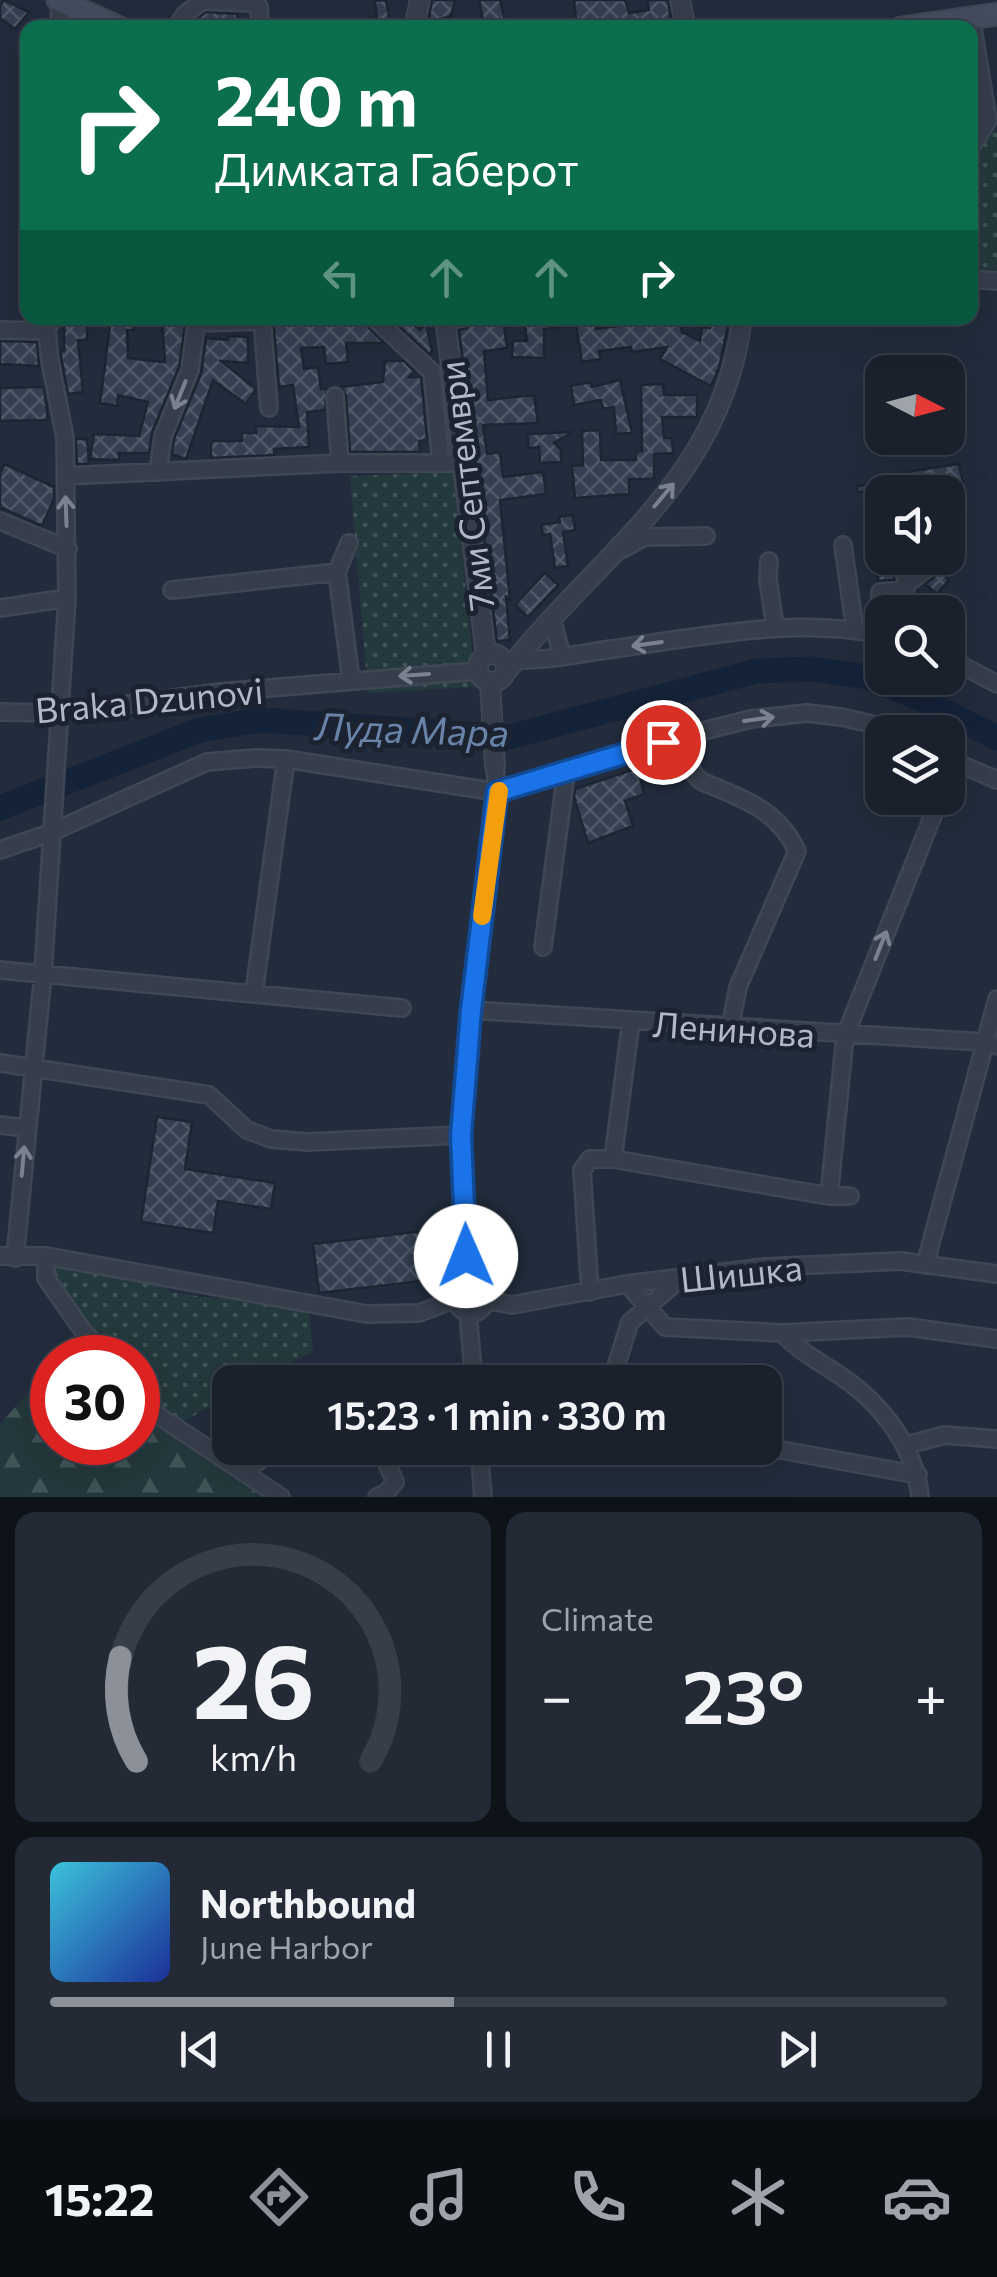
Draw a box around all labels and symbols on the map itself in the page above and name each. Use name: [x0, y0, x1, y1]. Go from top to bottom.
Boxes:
north arrow: [865, 355, 965, 455]
street label: 7ми Септември: [428, 359, 502, 613]
one-way arrow: [170, 380, 188, 410]
one-way arrow: [652, 483, 675, 508]
one-way arrow: [57, 496, 76, 528]
one-way arrow: [631, 636, 664, 654]
one-way arrow: [399, 666, 431, 685]
street label: Braka Dzunovi: [33, 668, 265, 730]
pin: [621, 700, 706, 785]
water label: Луда Мара: [312, 701, 510, 755]
one-way arrow: [743, 709, 775, 727]
one-way arrow: [874, 930, 892, 961]
street label: Ленинова: [652, 1001, 816, 1055]
one-way arrow: [14, 1145, 33, 1178]
position arrow: [414, 1204, 518, 1308]
street label: Шишка: [678, 1244, 804, 1300]
speed limit sign: 30: [30, 1335, 160, 1465]

